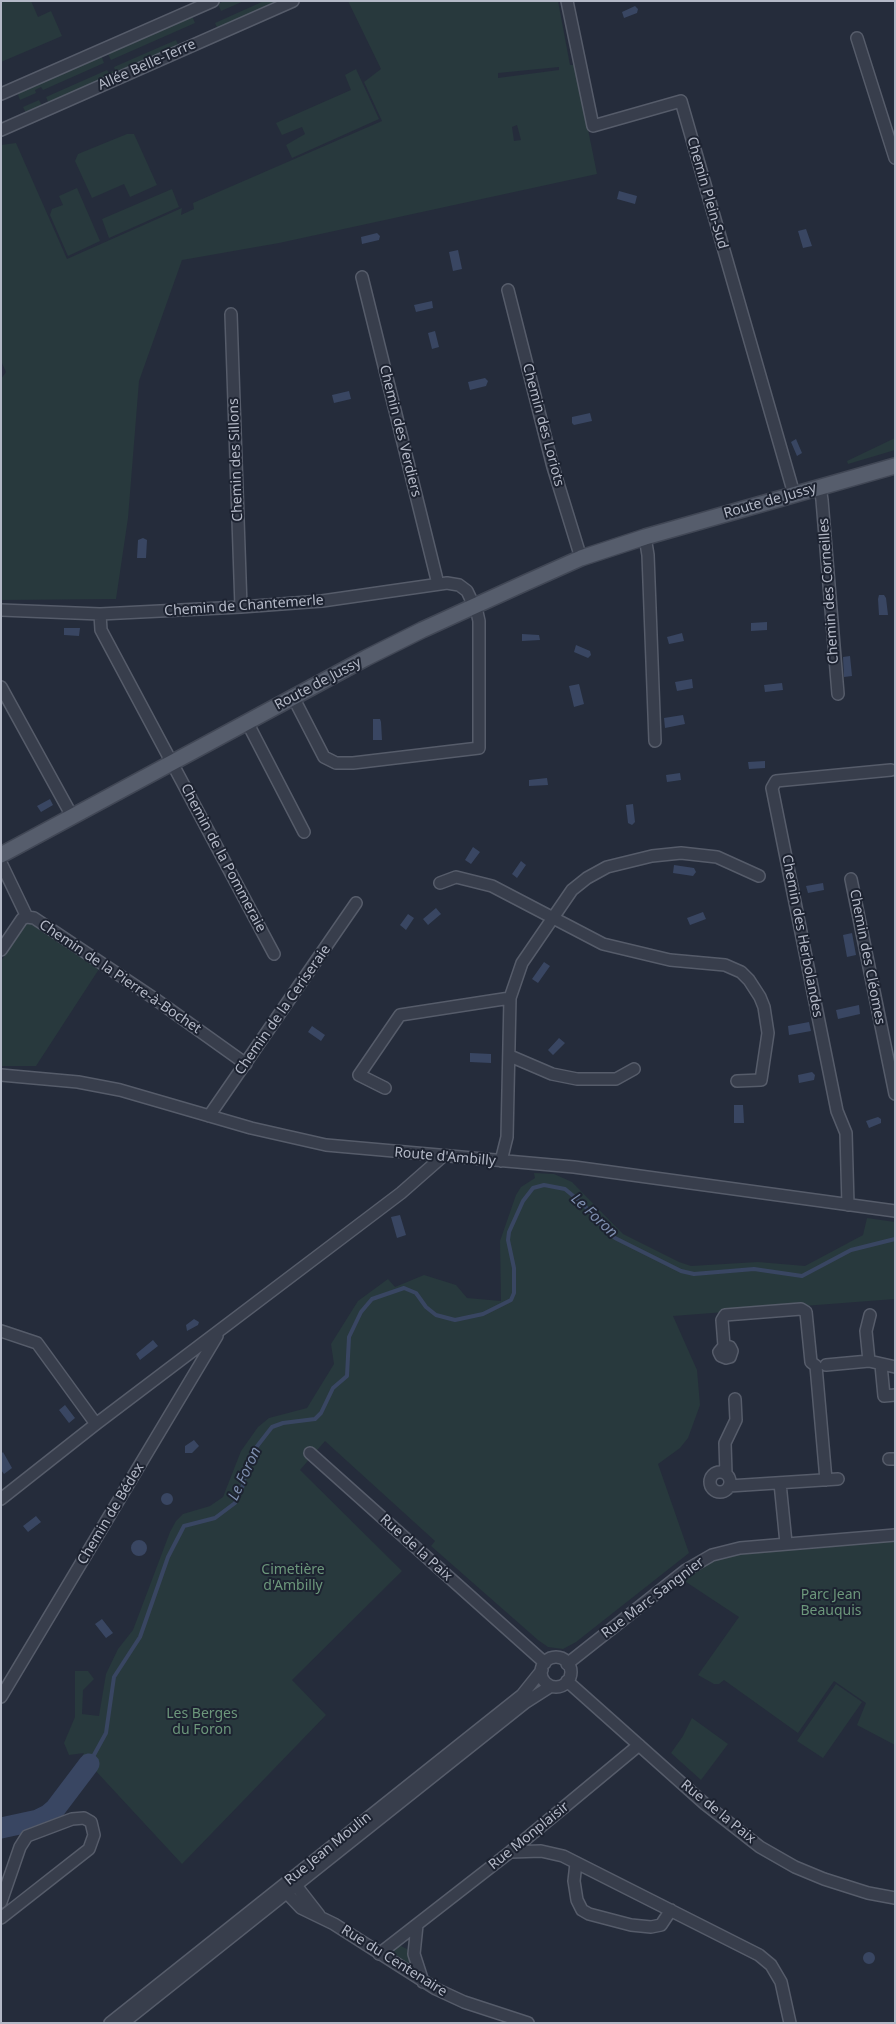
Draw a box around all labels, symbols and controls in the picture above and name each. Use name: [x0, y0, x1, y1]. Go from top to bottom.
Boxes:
street label: Allée Belle-Terre: [95, 36, 199, 94]
street label: Chemin Plein-Sud: [683, 135, 731, 251]
street label: Chemin des Loriots: [518, 362, 568, 488]
street label: Chemin des Verdiers: [375, 363, 425, 499]
street label: Chemin des Sillons: [225, 398, 247, 522]
street label: Route de Jussy: [722, 480, 818, 522]
street label: Chemin des Corneilles: [816, 517, 842, 665]
street label: Chemin de Chantemerle: [164, 592, 324, 620]
street label: Route de Jussy: [272, 654, 364, 714]
street label: Chemin de la Pommeraie: [177, 781, 269, 935]
street label: Chemin des Herbolandes: [778, 853, 826, 1019]
street label: Chemin des Cléomes: [846, 888, 888, 1026]
street label: Chemin de la Pierre-à-Bochet: [36, 916, 204, 1038]
street label: Chemin de la Ceriseraie: [232, 942, 334, 1078]
street label: Route d'Ambilly: [394, 1144, 496, 1170]
water label: Le Foron: [567, 1190, 621, 1242]
water label: Le Foron: [225, 1444, 265, 1504]
street label: Chemin de Bédex: [74, 1460, 148, 1568]
street label: Rue de la Paix: [376, 1511, 456, 1585]
street label: Rue Marc Sangnier: [598, 1554, 708, 1642]
park label: Cimetière d'Ambilly: [261, 1562, 325, 1594]
park label: Parc Jean Beauquis: [800, 1587, 862, 1620]
park label: Les Berges du Foron: [166, 1706, 238, 1738]
street label: Rue de la Paix: [677, 1777, 759, 1847]
street label: Rue Monplaisir: [485, 1798, 573, 1874]
street label: Rue Jean Moulin: [281, 1809, 375, 1889]
street label: Rue du Centenaire: [338, 1922, 450, 2000]

